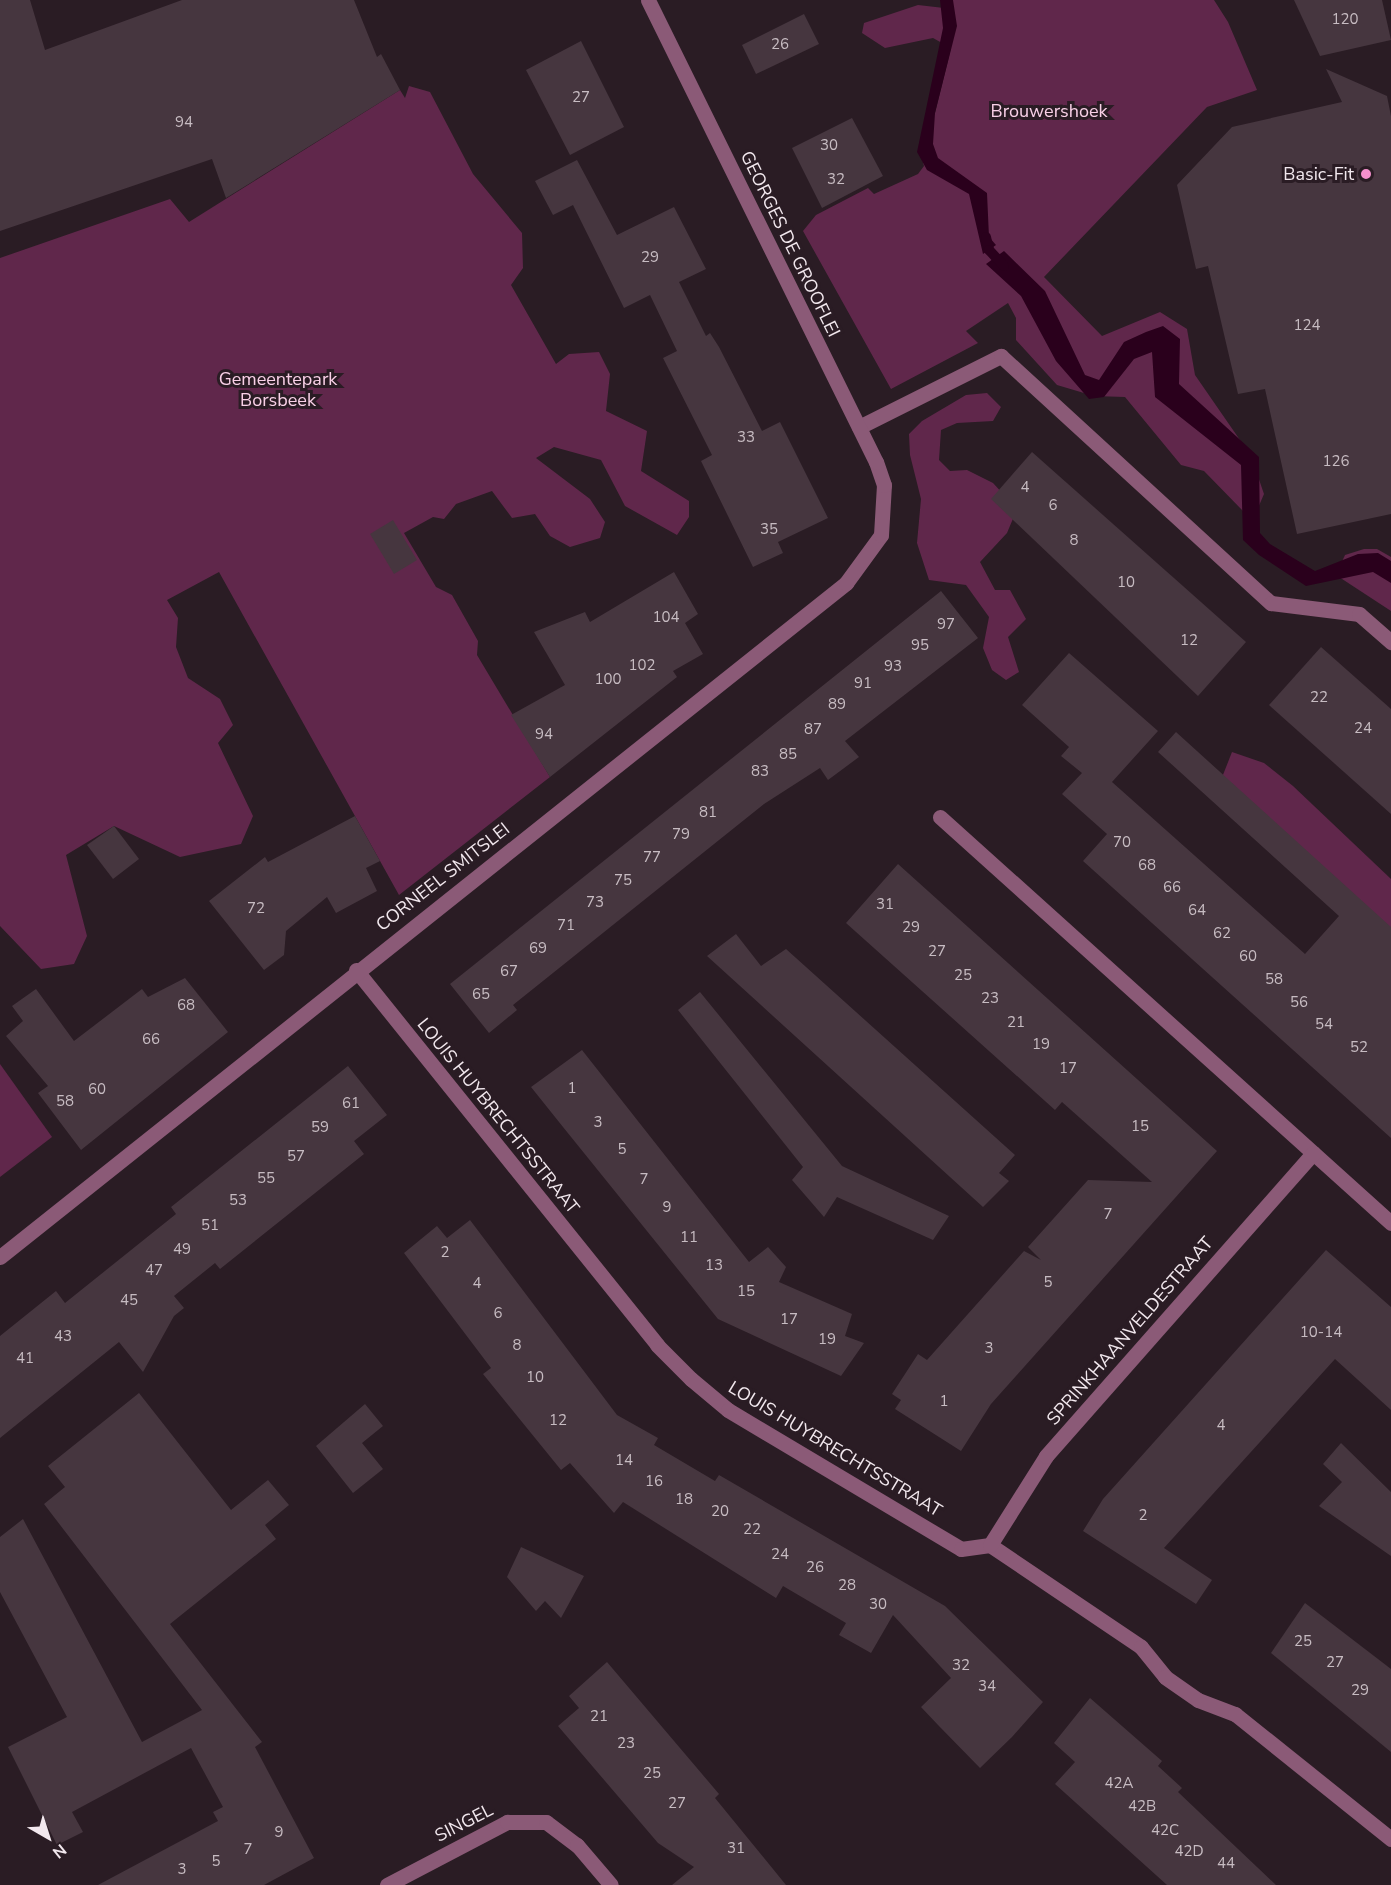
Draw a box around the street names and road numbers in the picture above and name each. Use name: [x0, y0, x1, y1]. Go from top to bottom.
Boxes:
street label: GEORGES DE GROOFLEI: [736, 148, 844, 340]
street label: CORNEEL SMITSLEI: [372, 818, 514, 936]
street label: LOUIS HUYBRECHTSSTRAAT: [412, 1014, 584, 1218]
street label: SPRINKHAANVELDESTRAAT: [1042, 1232, 1218, 1430]
street label: LOUIS HUYBRECHTSSTRAAT: [724, 1377, 946, 1521]
street label: SINGEL: [431, 1799, 497, 1847]

